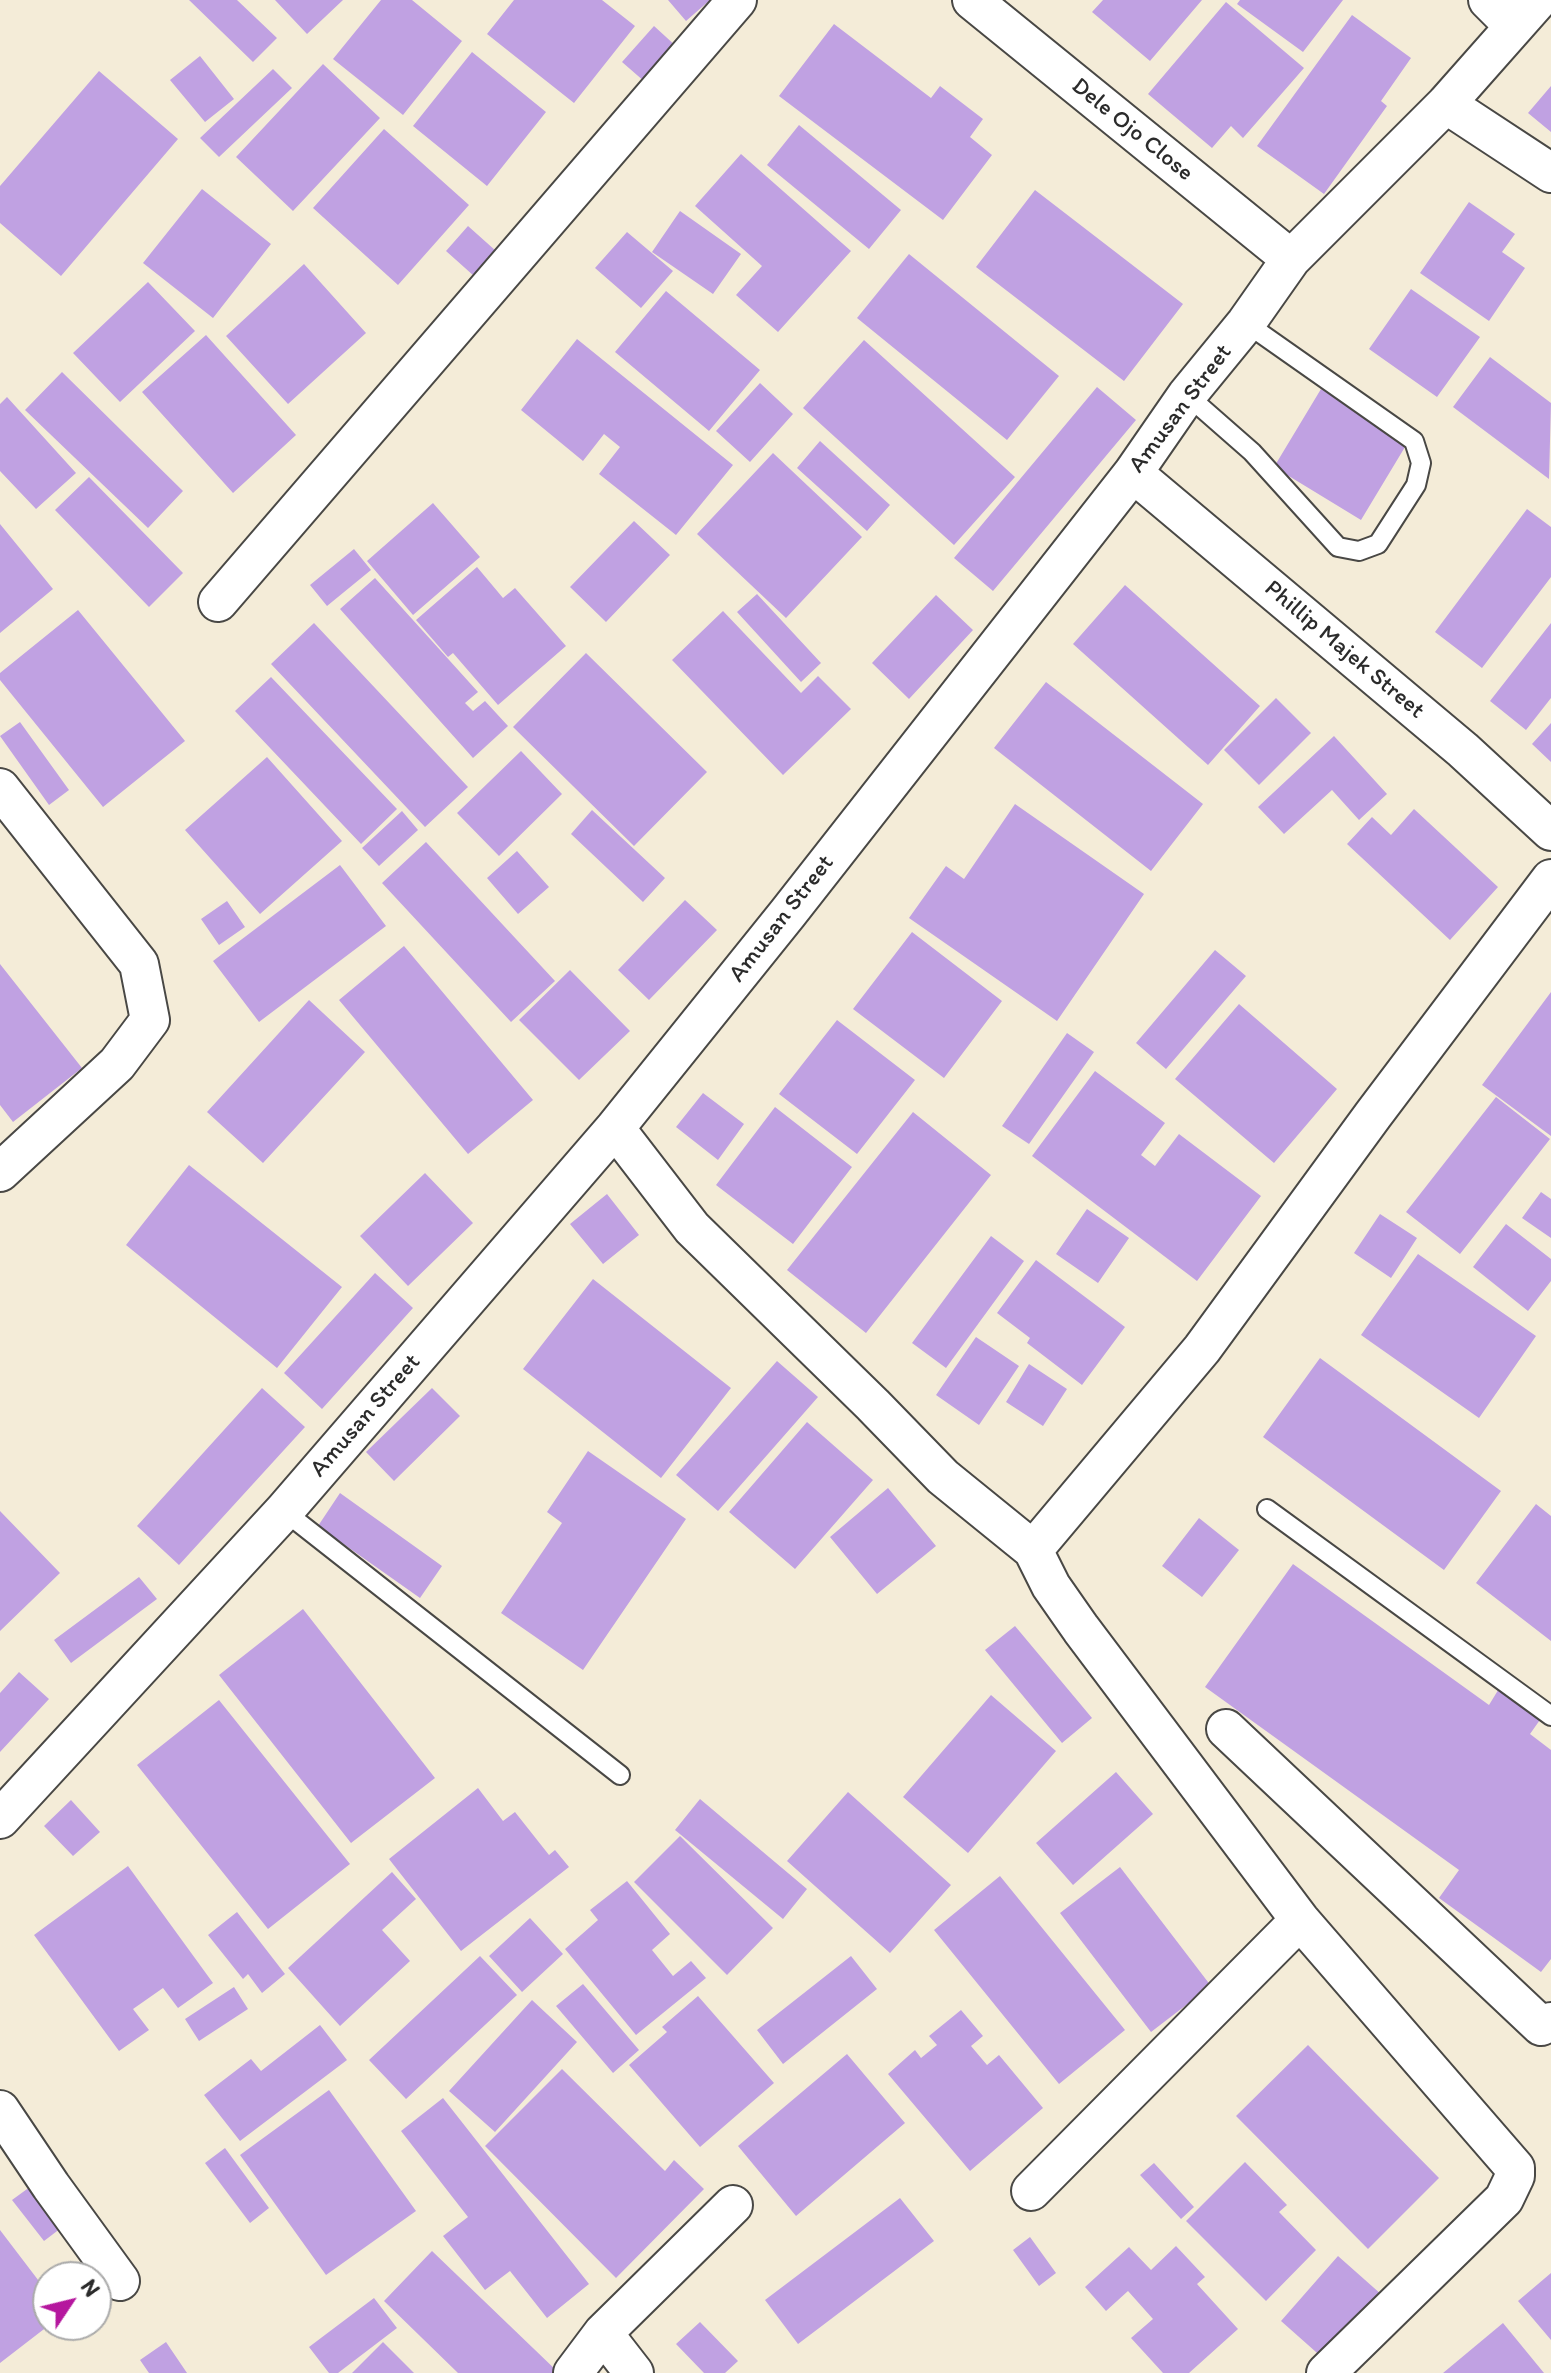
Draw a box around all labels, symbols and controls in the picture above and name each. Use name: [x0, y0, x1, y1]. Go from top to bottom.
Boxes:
street label: Dele Ojo Close: [1065, 72, 1199, 188]
street label: Amusan Street: [1123, 339, 1239, 479]
street label: Phillip Majek Street: [1258, 575, 1430, 725]
street label: Amusan Street: [723, 850, 841, 988]
street label: Amusan Street: [305, 1349, 427, 1483]
north arrow: [32, 2261, 112, 2341]
text: N: [75, 2274, 106, 2302]

